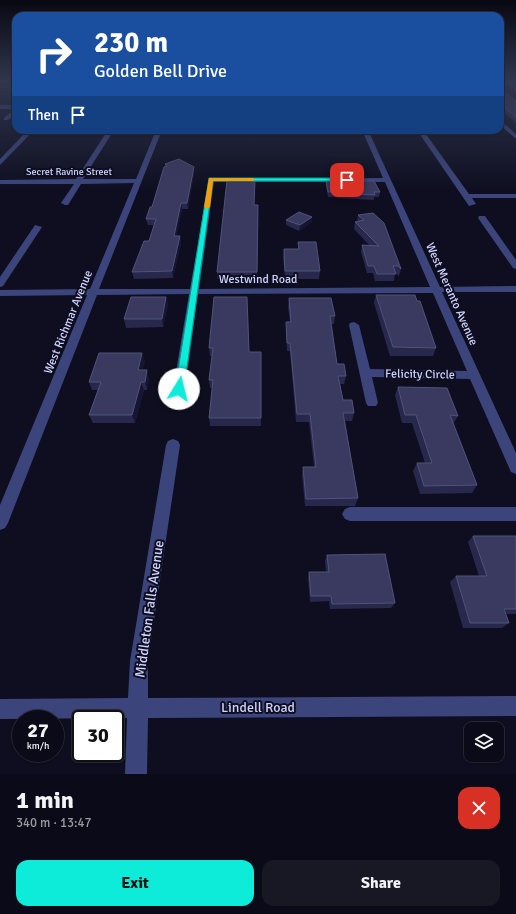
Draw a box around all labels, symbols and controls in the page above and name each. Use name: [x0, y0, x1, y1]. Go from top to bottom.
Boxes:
text: 230 m: [94, 26, 168, 60]
icon: right: [28, 28, 80, 80]
text: Golden Bell Drive: [94, 60, 227, 82]
icon: arrive: [67, 104, 89, 126]
text: Then: [28, 106, 59, 124]
pin: [330, 163, 364, 197]
street label: Secret Ravine Street: [26, 166, 113, 178]
icon: arrive: [336, 169, 358, 191]
street label: West Meranto Avenue: [422, 240, 481, 348]
street label: West Richmar Avenue: [41, 268, 96, 376]
street label: Westwind Road: [219, 272, 297, 287]
street label: Felicity Circle: [385, 366, 455, 383]
position arrow: [158, 368, 200, 410]
street label: Middleton Falls Avenue: [131, 539, 168, 679]
street label: Lindell Road: [221, 699, 295, 716]
speed limit sign: 30: [72, 710, 124, 762]
text: 27: [27, 718, 49, 743]
map controls: [464, 722, 504, 762]
button: layers: [464, 722, 504, 762]
text: km/h: [27, 740, 49, 752]
text: 1 min: [16, 785, 74, 815]
button: close: [458, 787, 500, 829]
text: 340 m · 13:47: [16, 815, 92, 831]
button: Exit: [16, 860, 254, 906]
button: Share: [262, 860, 500, 906]

